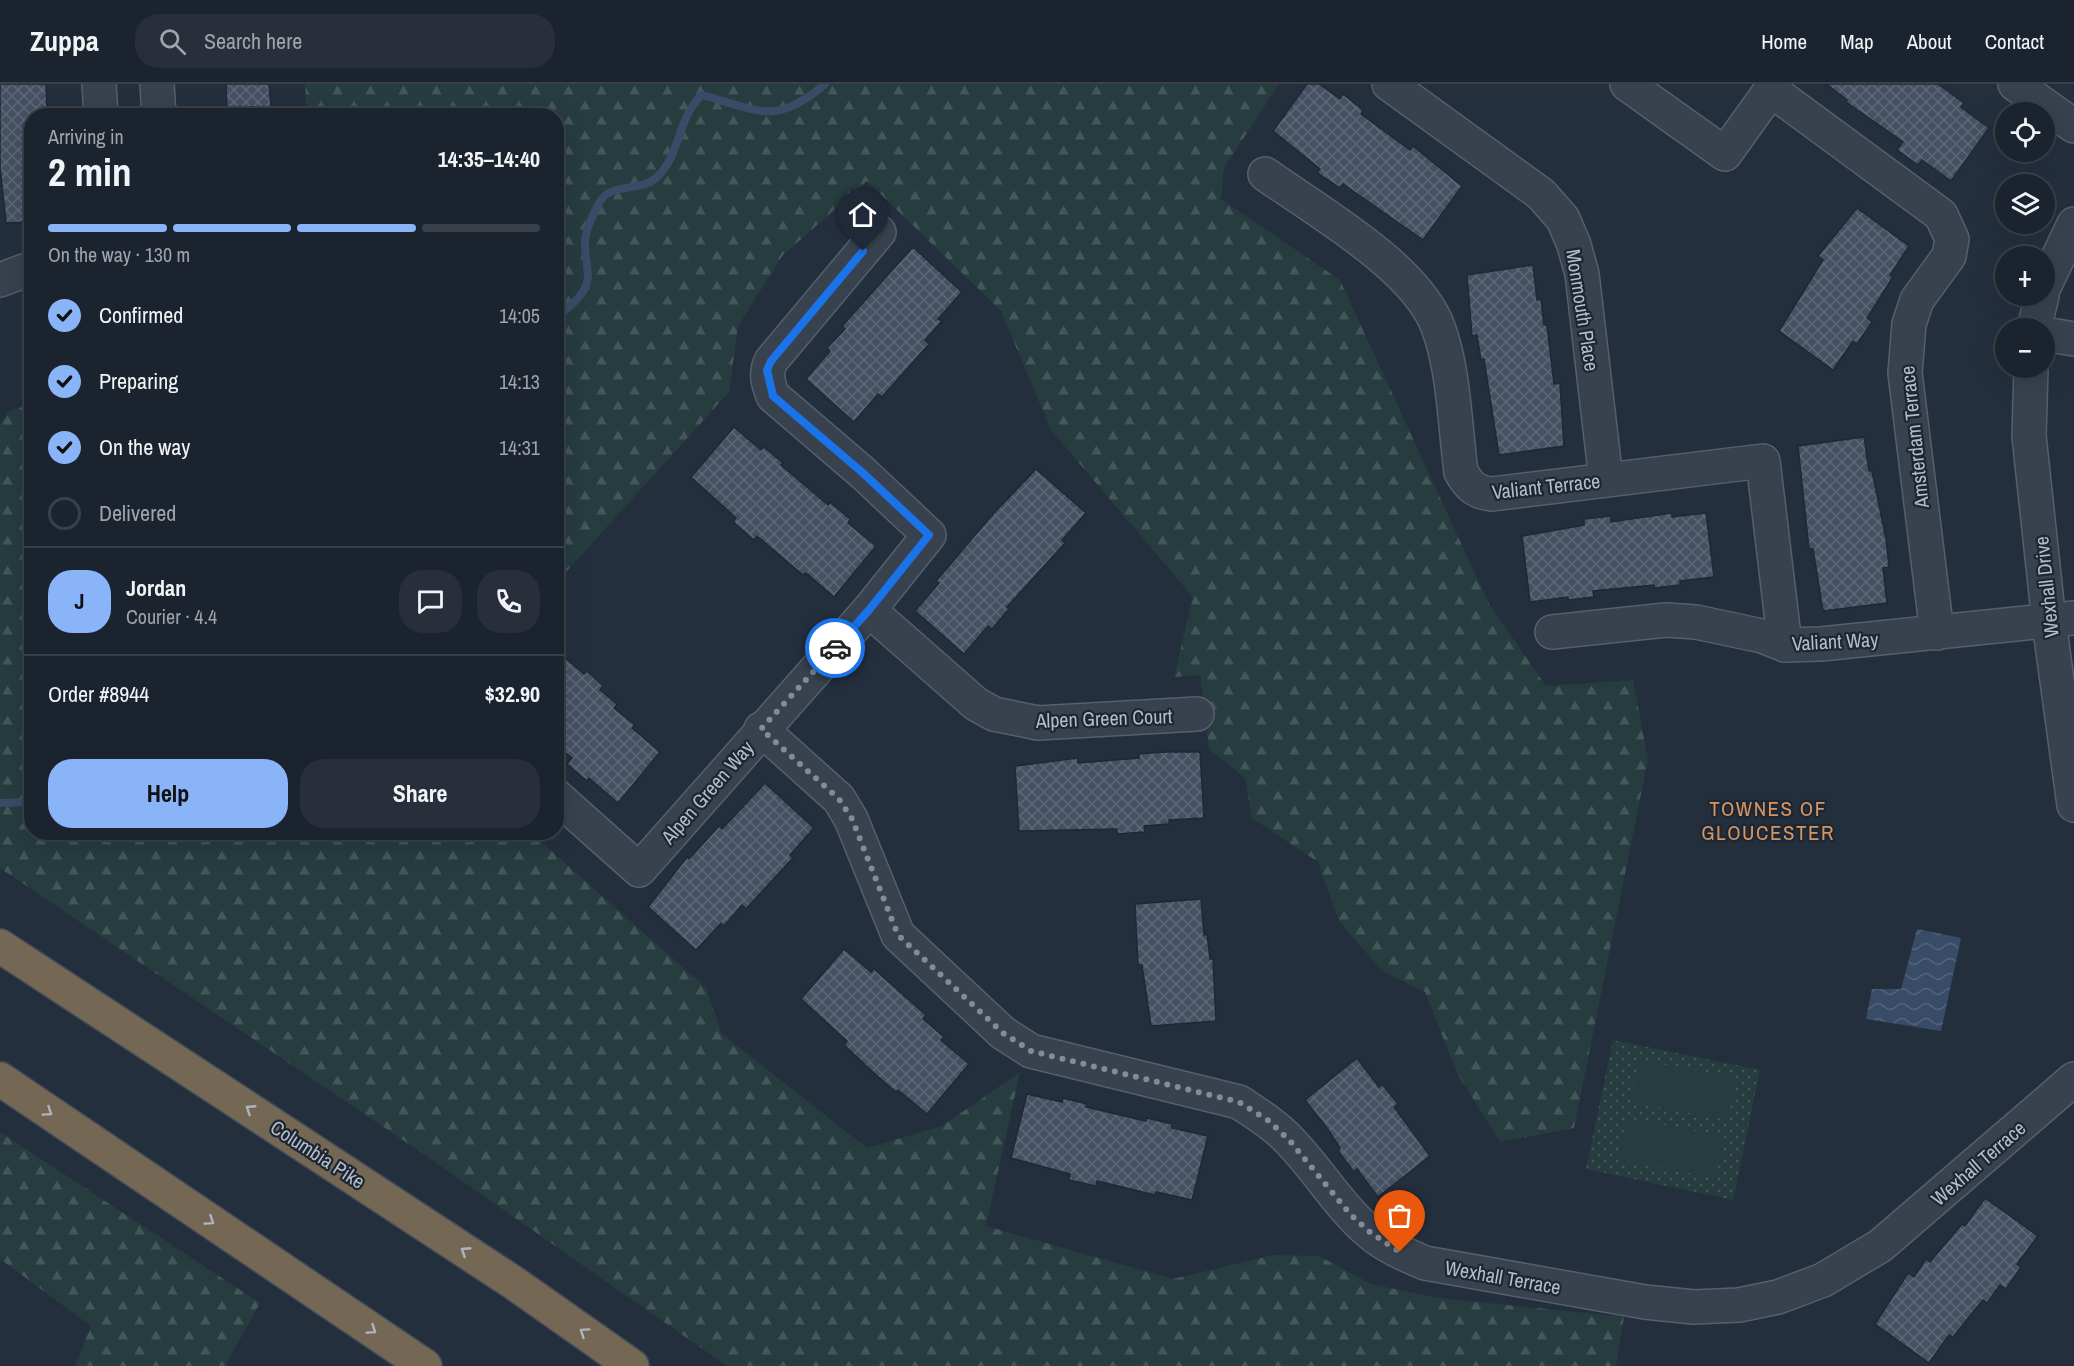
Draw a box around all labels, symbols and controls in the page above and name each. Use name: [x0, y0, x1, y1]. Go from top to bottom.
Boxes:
search box: [135, 14, 555, 68]
text: Zuppa: [30, 22, 99, 60]
icon: search: [156, 25, 189, 58]
text: Search here: [204, 26, 302, 56]
text: Home: [1761, 27, 1807, 56]
text: Map: [1840, 27, 1874, 56]
text: About: [1907, 27, 1952, 56]
text: Contact: [1985, 27, 2044, 56]
map controls: [1995, 102, 2055, 378]
button: locate: [1995, 102, 2055, 162]
text: Arriving in: [48, 123, 124, 150]
text: 14:35–14:40: [438, 144, 540, 174]
text: 2 min: [48, 146, 132, 198]
button: layers: [1995, 174, 2055, 234]
pin: [837, 189, 888, 251]
icon: home: [846, 198, 879, 231]
text: On the way · 130 m: [48, 241, 190, 268]
button: +: [1995, 246, 2055, 306]
street label: Monmouth Place: [1560, 247, 1606, 373]
icon: check: [48, 299, 81, 332]
text: Confirmed: [99, 300, 183, 330]
text: 14:05: [499, 302, 540, 329]
button: −: [1995, 318, 2055, 378]
icon: check: [48, 365, 81, 398]
street label: Amsterdam Terrace: [1893, 365, 1935, 510]
text: Preparing: [99, 366, 178, 396]
text: 14:13: [499, 368, 540, 395]
icon: check: [48, 431, 81, 464]
text: On the way: [99, 432, 190, 462]
text: 14:31: [499, 434, 540, 461]
street label: Valiant Terrace: [1490, 467, 1602, 505]
text: Delivered: [99, 498, 176, 528]
street label: Wexhall Drive: [2027, 535, 2065, 639]
button: chat: [399, 570, 462, 633]
button: phone: [477, 570, 540, 633]
text: Jordan: [126, 573, 186, 603]
text: J: [74, 586, 85, 616]
text: Courier · 4.4: [126, 603, 217, 630]
courier: [805, 618, 865, 678]
street label: Valiant Way: [1791, 625, 1880, 657]
icon: car: [819, 632, 852, 665]
text: Order #8944: [48, 679, 149, 709]
text: $32.90: [485, 679, 540, 709]
street label: Alpen Green Court: [1034, 702, 1173, 734]
street label: Alpen Green Way: [654, 734, 760, 850]
button: Help: [48, 759, 288, 828]
button: Share: [300, 759, 540, 828]
district label: TOWNES OF GLOUCESTER: [1701, 794, 1835, 847]
one-way arrow: [42, 1105, 53, 1116]
one-way arrow: [246, 1105, 257, 1116]
street label: Columbia Pike: [266, 1113, 370, 1195]
street label: Wexhall Terrace: [1925, 1114, 2031, 1212]
pin: [1374, 1190, 1425, 1252]
icon: bag: [1383, 1199, 1416, 1232]
one-way arrow: [203, 1214, 214, 1225]
one-way arrow: [461, 1247, 472, 1258]
street label: Wexhall Terrace: [1443, 1254, 1563, 1300]
one-way arrow: [365, 1323, 376, 1334]
one-way arrow: [580, 1328, 591, 1339]

